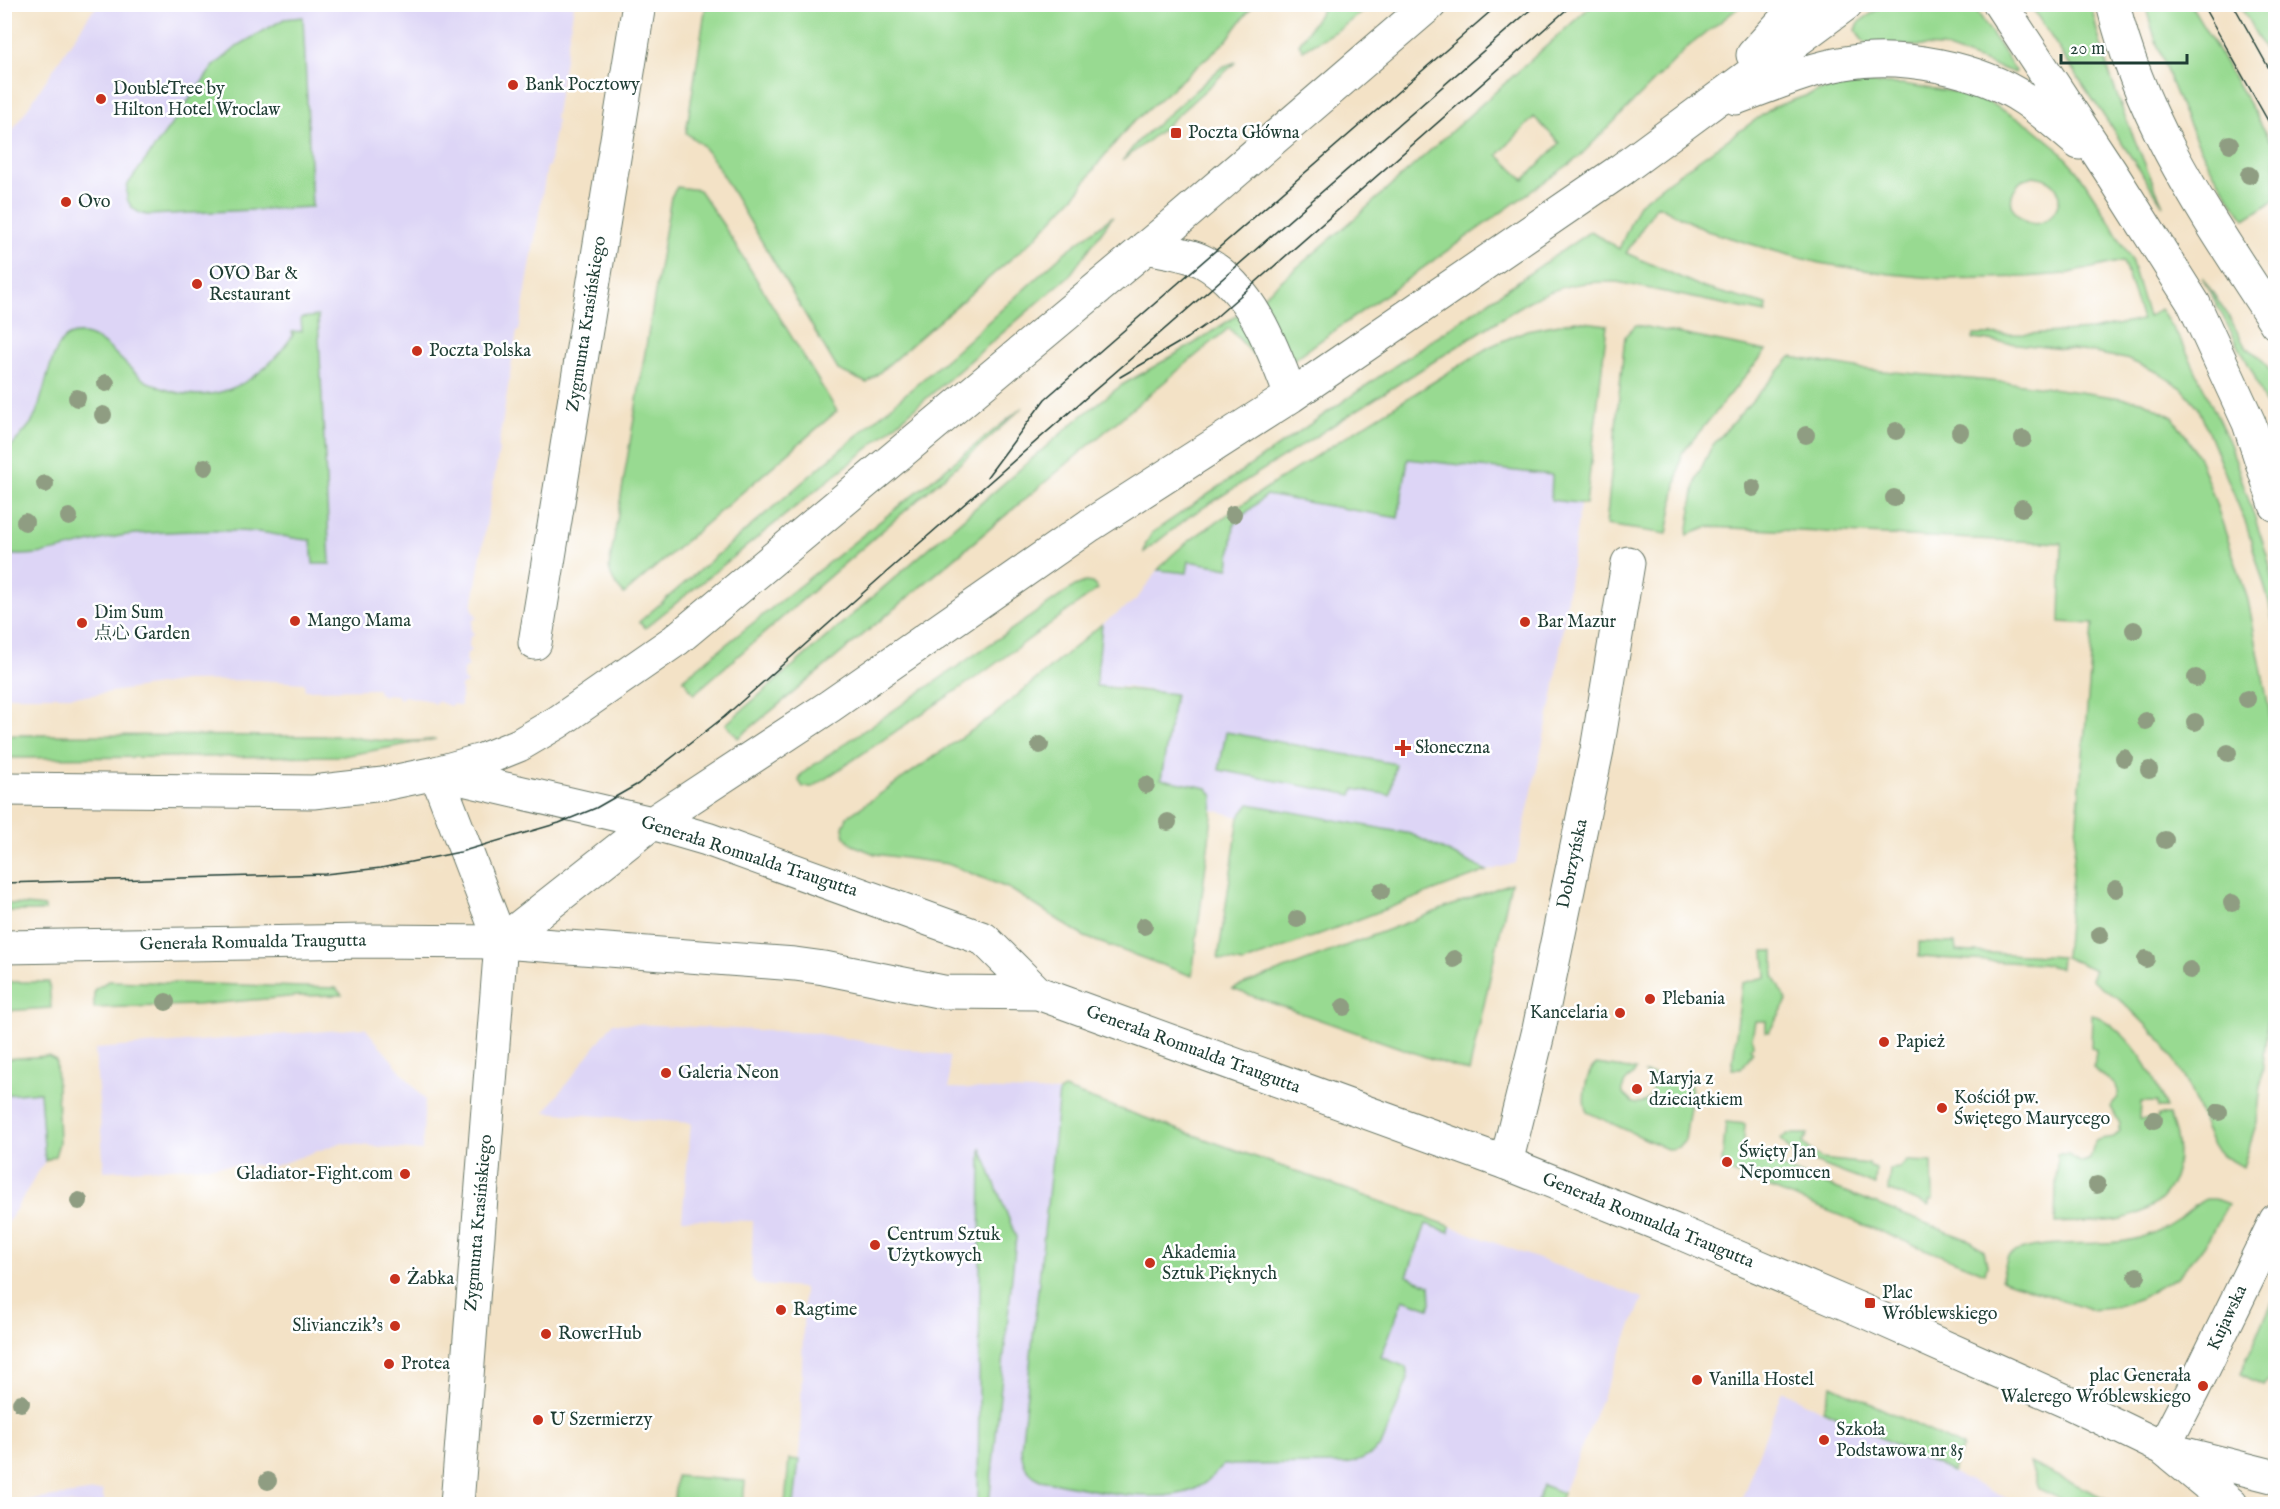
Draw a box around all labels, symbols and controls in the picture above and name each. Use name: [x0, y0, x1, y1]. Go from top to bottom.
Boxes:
scale bar: [2061, 27, 2187, 65]
text: 20 m: [2070, 38, 2105, 61]
place label: Bank Pocztowy: [525, 74, 640, 97]
place label: DoubleTree by Hilton Hotel Wroclaw: [113, 78, 281, 122]
marker: Bank Pocztowy: [506, 78, 520, 92]
marker: DoubleTree by Hilton Hotel Wroclaw: [94, 92, 108, 106]
place label: Poczta Główna: [1188, 122, 1300, 145]
marker: Poczta Główna: [1169, 126, 1183, 140]
place label: Ovo: [78, 191, 111, 214]
marker: Ovo: [59, 195, 73, 209]
street label: Zygmunta Krasińskiego: [562, 234, 612, 414]
place label: OVO Bar & Restaurant: [209, 263, 298, 307]
marker: OVO Bar & Restaurant: [190, 277, 204, 291]
place label: Poczta Polska: [429, 340, 531, 363]
marker: Poczta Polska: [410, 344, 424, 358]
place label: Dim Sum 点心 Garden: [94, 602, 190, 646]
place label: Mango Mama: [307, 610, 411, 633]
place label: Bar Mazur: [1537, 611, 1617, 634]
marker: Mango Mama: [288, 614, 302, 628]
marker: Bar Mazur: [1518, 615, 1532, 629]
marker: Dim Sum 点心 Garden: [75, 616, 89, 630]
place label: Słoneczna: [1415, 737, 1490, 760]
marker: Słoneczna: [1396, 741, 1410, 755]
street label: Generała Romualda Traugutta: [638, 811, 860, 903]
street label: Dobrzyńska: [1552, 817, 1594, 911]
street label: Generała Romualda Traugutta: [140, 930, 367, 956]
place label: Plebania: [1662, 988, 1725, 1011]
marker: Plebania: [1643, 992, 1657, 1006]
street label: Generała Romualda Traugutta: [1083, 1000, 1304, 1100]
place label: Kancelaria: [1530, 1002, 1608, 1025]
marker: Kancelaria: [1613, 1006, 1627, 1020]
place label: Papież: [1896, 1031, 1945, 1054]
marker: Papież: [1877, 1035, 1891, 1049]
place label: Galeria Neon: [678, 1062, 779, 1085]
marker: Galeria Neon: [659, 1066, 673, 1080]
place label: Maryja z dzieciątkiem: [1649, 1068, 1743, 1112]
marker: Maryja z dzieciątkiem: [1630, 1082, 1644, 1096]
place label: Kościół pw. Świętego Maurycego: [1954, 1087, 2111, 1131]
marker: Kościół pw. Świętego Maurycego: [1935, 1101, 1949, 1115]
street label: Zygmunta Krasińskiego: [460, 1133, 498, 1312]
place label: Święty Jan Nepomucen: [1739, 1139, 1831, 1185]
marker: Święty Jan Nepomucen: [1720, 1155, 1734, 1169]
place label: Gladiator-Fight.com: [236, 1163, 393, 1186]
marker: Gladiator-Fight.com: [398, 1167, 412, 1181]
street label: Generała Romualda Traugutta: [1539, 1168, 1758, 1274]
place label: Centrum Sztuk Użytkowych: [887, 1224, 1001, 1268]
marker: Centrum Sztuk Użytkowych: [868, 1238, 882, 1252]
place label: Akademia Sztuk Pięknych: [1161, 1242, 1277, 1286]
marker: Akademia Sztuk Pięknych: [1143, 1256, 1157, 1270]
place label: Żabka: [407, 1267, 455, 1291]
marker: Żabka: [388, 1272, 402, 1286]
street label: Kujawska: [2203, 1281, 2253, 1354]
place label: Plac Wróblewskiego: [1882, 1282, 1998, 1326]
marker: Plac Wróblewskiego: [1863, 1296, 1877, 1310]
place label: Ragtime: [793, 1299, 857, 1322]
marker: Ragtime: [774, 1303, 788, 1317]
place label: Slivianczik's: [292, 1315, 383, 1338]
marker: Slivianczik's: [388, 1319, 402, 1333]
place label: RowerHub: [558, 1323, 642, 1346]
marker: RowerHub: [539, 1327, 553, 1341]
place label: Protea: [401, 1353, 450, 1376]
marker: Protea: [382, 1357, 396, 1371]
place label: plac Generała Walerego Wróblewskiego: [2001, 1365, 2191, 1409]
place label: Vanilla Hostel: [1708, 1369, 1814, 1392]
marker: Vanilla Hostel: [1690, 1373, 1704, 1387]
marker: plac Generała Walerego Wróblewskiego: [2196, 1379, 2210, 1393]
place label: U Szermierzy: [550, 1409, 652, 1432]
marker: U Szermierzy: [531, 1413, 545, 1427]
place label: Szkoła Podstawowa nr 85: [1836, 1419, 1964, 1463]
marker: Szkoła Podstawowa nr 85: [1817, 1433, 1831, 1447]

